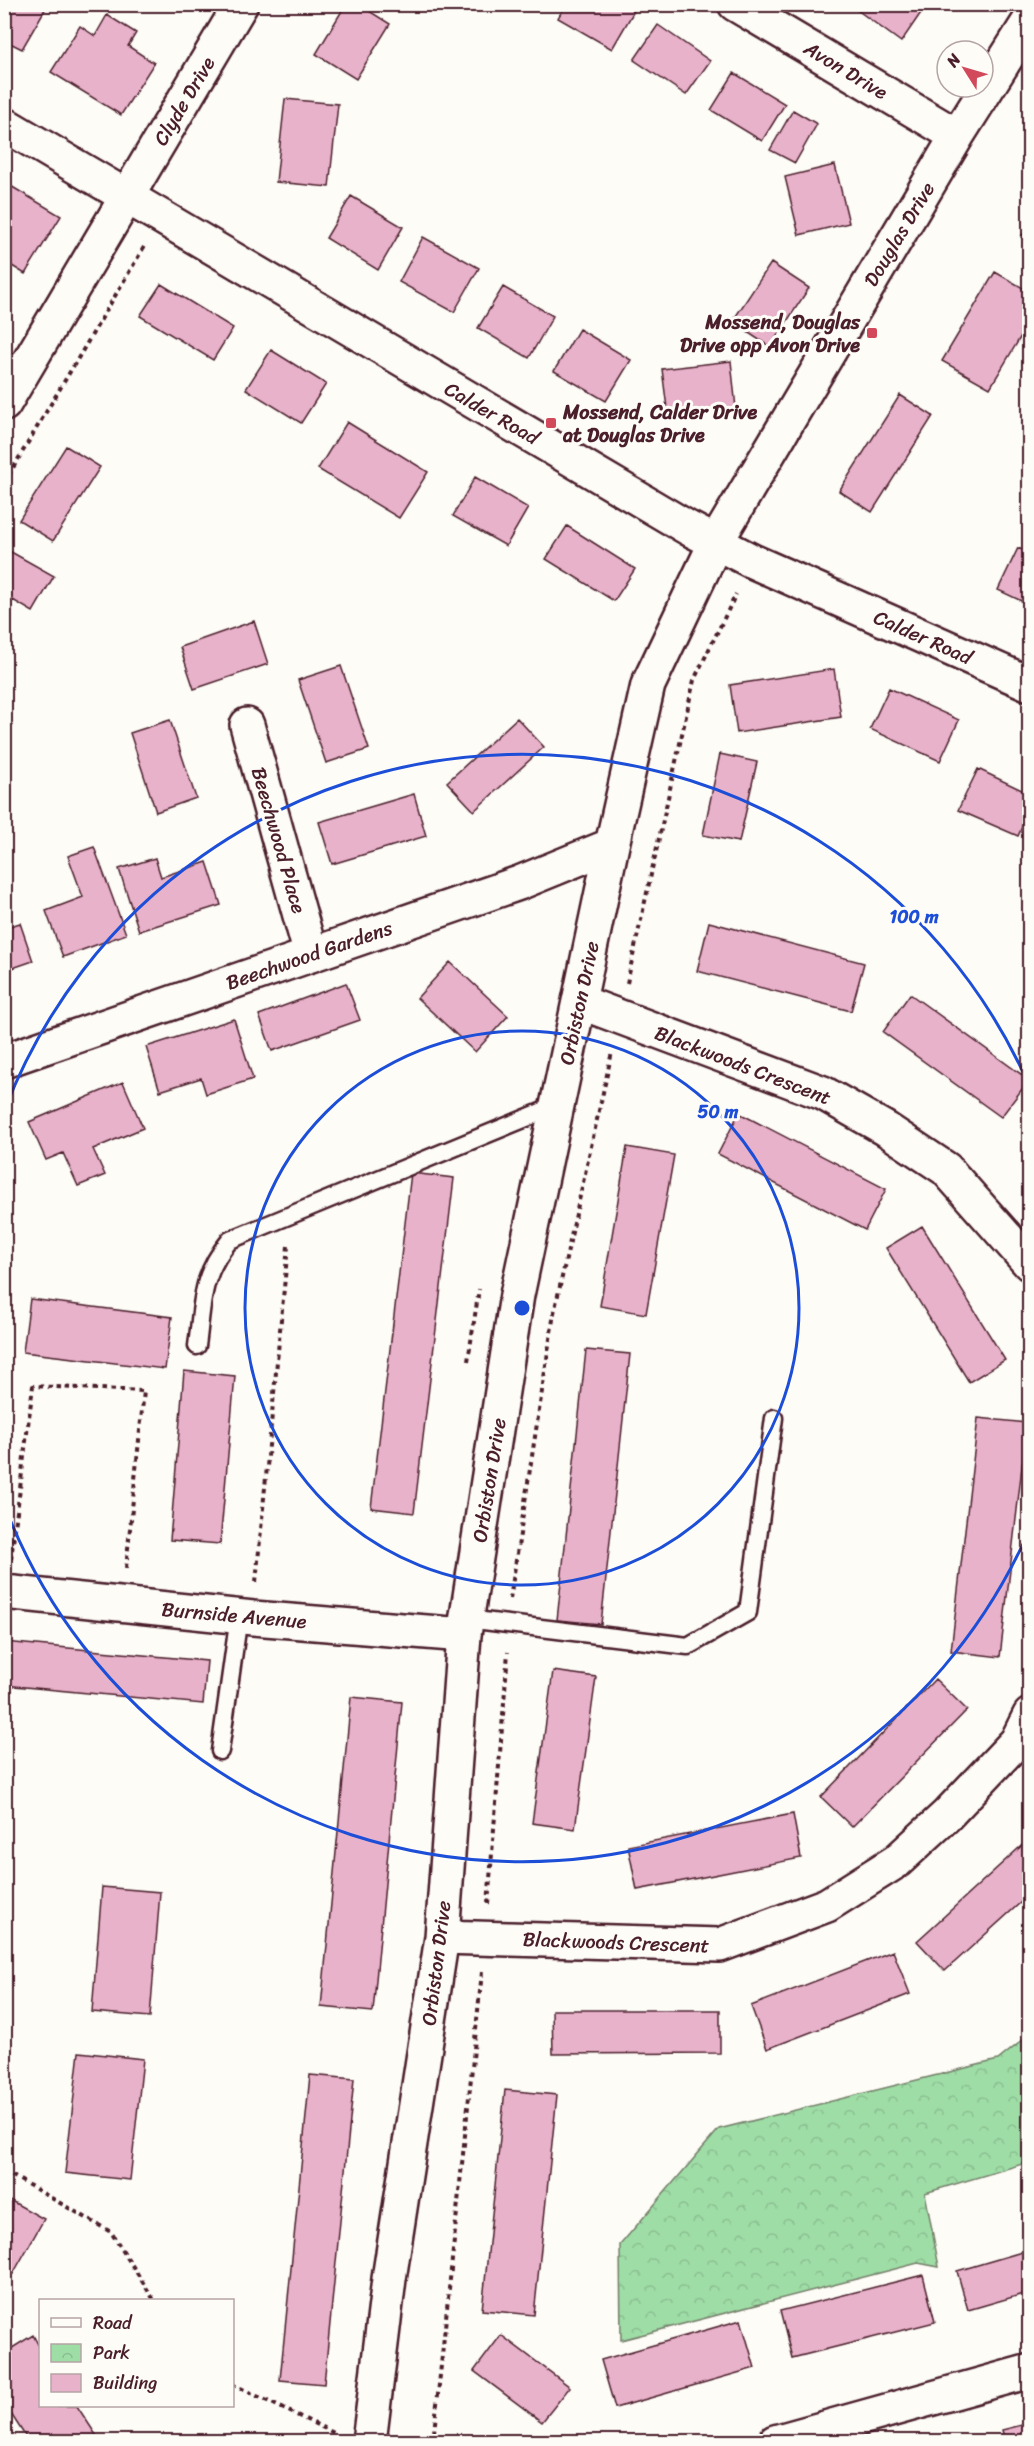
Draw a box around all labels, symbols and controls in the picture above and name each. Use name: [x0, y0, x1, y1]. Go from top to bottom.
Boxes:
street label: Avon Drive: [796, 31, 895, 110]
north arrow: [935, 39, 995, 99]
text: N: [938, 46, 969, 74]
street label: Clyde Drive: [144, 49, 225, 153]
street label: Douglas Drive: [854, 175, 945, 294]
place label: Mossend, Douglas Drive opp Avon Drive: [680, 305, 861, 363]
marker: Mossend, Douglas Drive opp Avon Drive: [865, 326, 879, 340]
street label: Calder Road: [438, 372, 547, 456]
place label: Mossend, Calder Drive at Douglas Drive: [562, 395, 758, 453]
marker: Mossend, Calder Drive at Douglas Drive: [544, 416, 558, 430]
street label: Calder Road: [868, 600, 979, 675]
street label: Beechwood Place: [241, 763, 316, 918]
text: 100 m: [890, 901, 939, 933]
street label: Beechwood Gardens: [221, 910, 398, 1000]
street label: Orbiston Drive: [549, 938, 610, 1068]
street label: Blackwoods Crescent: [649, 1016, 836, 1115]
text: 50 m: [698, 1096, 739, 1128]
centre of rings: [512, 1298, 532, 1318]
street label: Orbiston Drive: [462, 1415, 517, 1545]
street label: Burnside Avenue: [160, 1592, 308, 1639]
street label: Orbiston Drive: [411, 1899, 462, 2028]
street label: Blackwoods Crescent: [522, 1922, 710, 1963]
legend: [39, 2299, 234, 2407]
text: Road: [93, 2307, 133, 2339]
text: Park: [93, 2337, 130, 2369]
text: Building: [93, 2367, 157, 2399]

